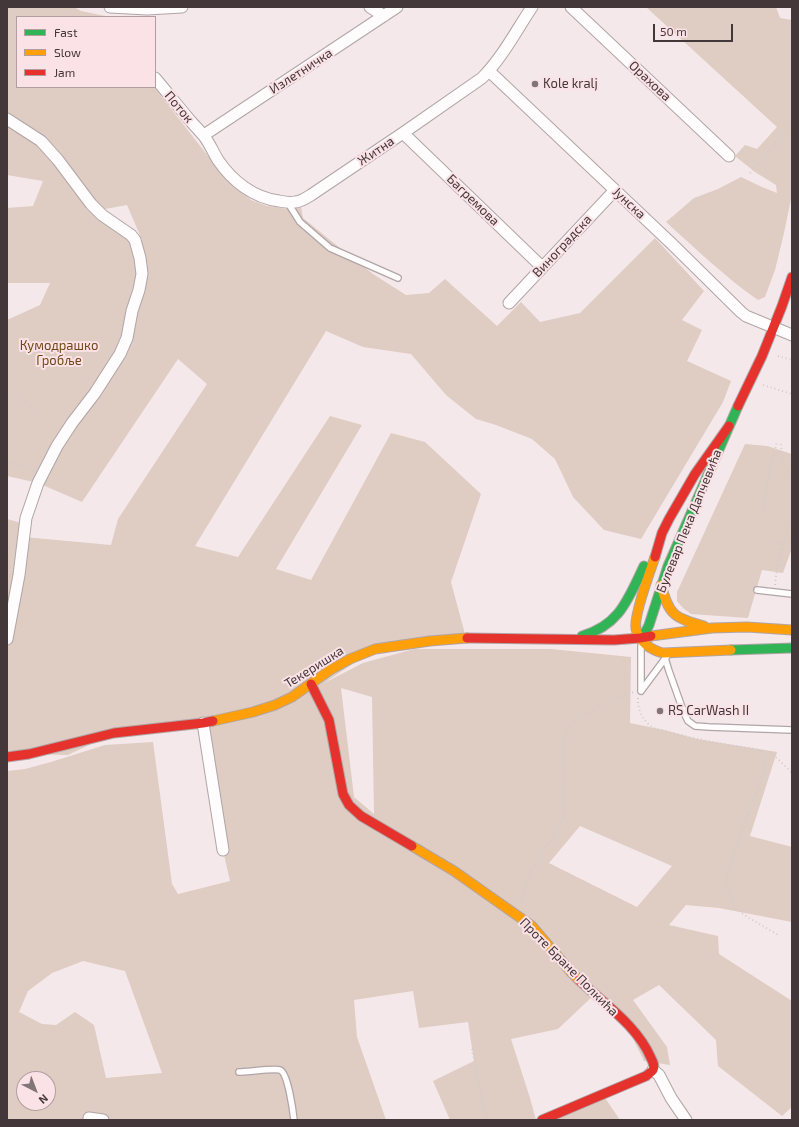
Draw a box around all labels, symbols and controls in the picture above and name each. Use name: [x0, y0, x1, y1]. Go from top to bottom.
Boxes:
legend: [16, 16, 156, 88]
scale bar: [655, 16, 735, 42]
text: 50 m: [660, 24, 687, 38]
text: Fast: [54, 25, 77, 39]
text: Slow: [54, 45, 81, 59]
street label: Излетничка: [267, 45, 335, 97]
street label: Орахова: [626, 58, 674, 104]
text: Jam: [54, 65, 75, 79]
place label: Kole kralj: [543, 76, 598, 92]
marker: Kole kralj: [530, 79, 540, 89]
street label: Поток: [161, 88, 197, 126]
street label: Житна: [355, 133, 397, 169]
street label: Багремова: [443, 171, 503, 229]
street label: Јунска: [609, 184, 649, 222]
street label: Виноградска: [529, 212, 595, 280]
park label: Кумодрашко Гробље: [20, 338, 98, 369]
street label: Булевар Пека Дапчевића: [653, 447, 725, 595]
street label: Текеришка: [282, 643, 346, 691]
place label: RS CarWash II: [668, 703, 749, 719]
marker: RS CarWash II: [655, 706, 665, 716]
street label: Проте Бране Полкића: [517, 915, 621, 1019]
north arrow: [16, 1071, 56, 1111]
text: N: [36, 1092, 51, 1107]

